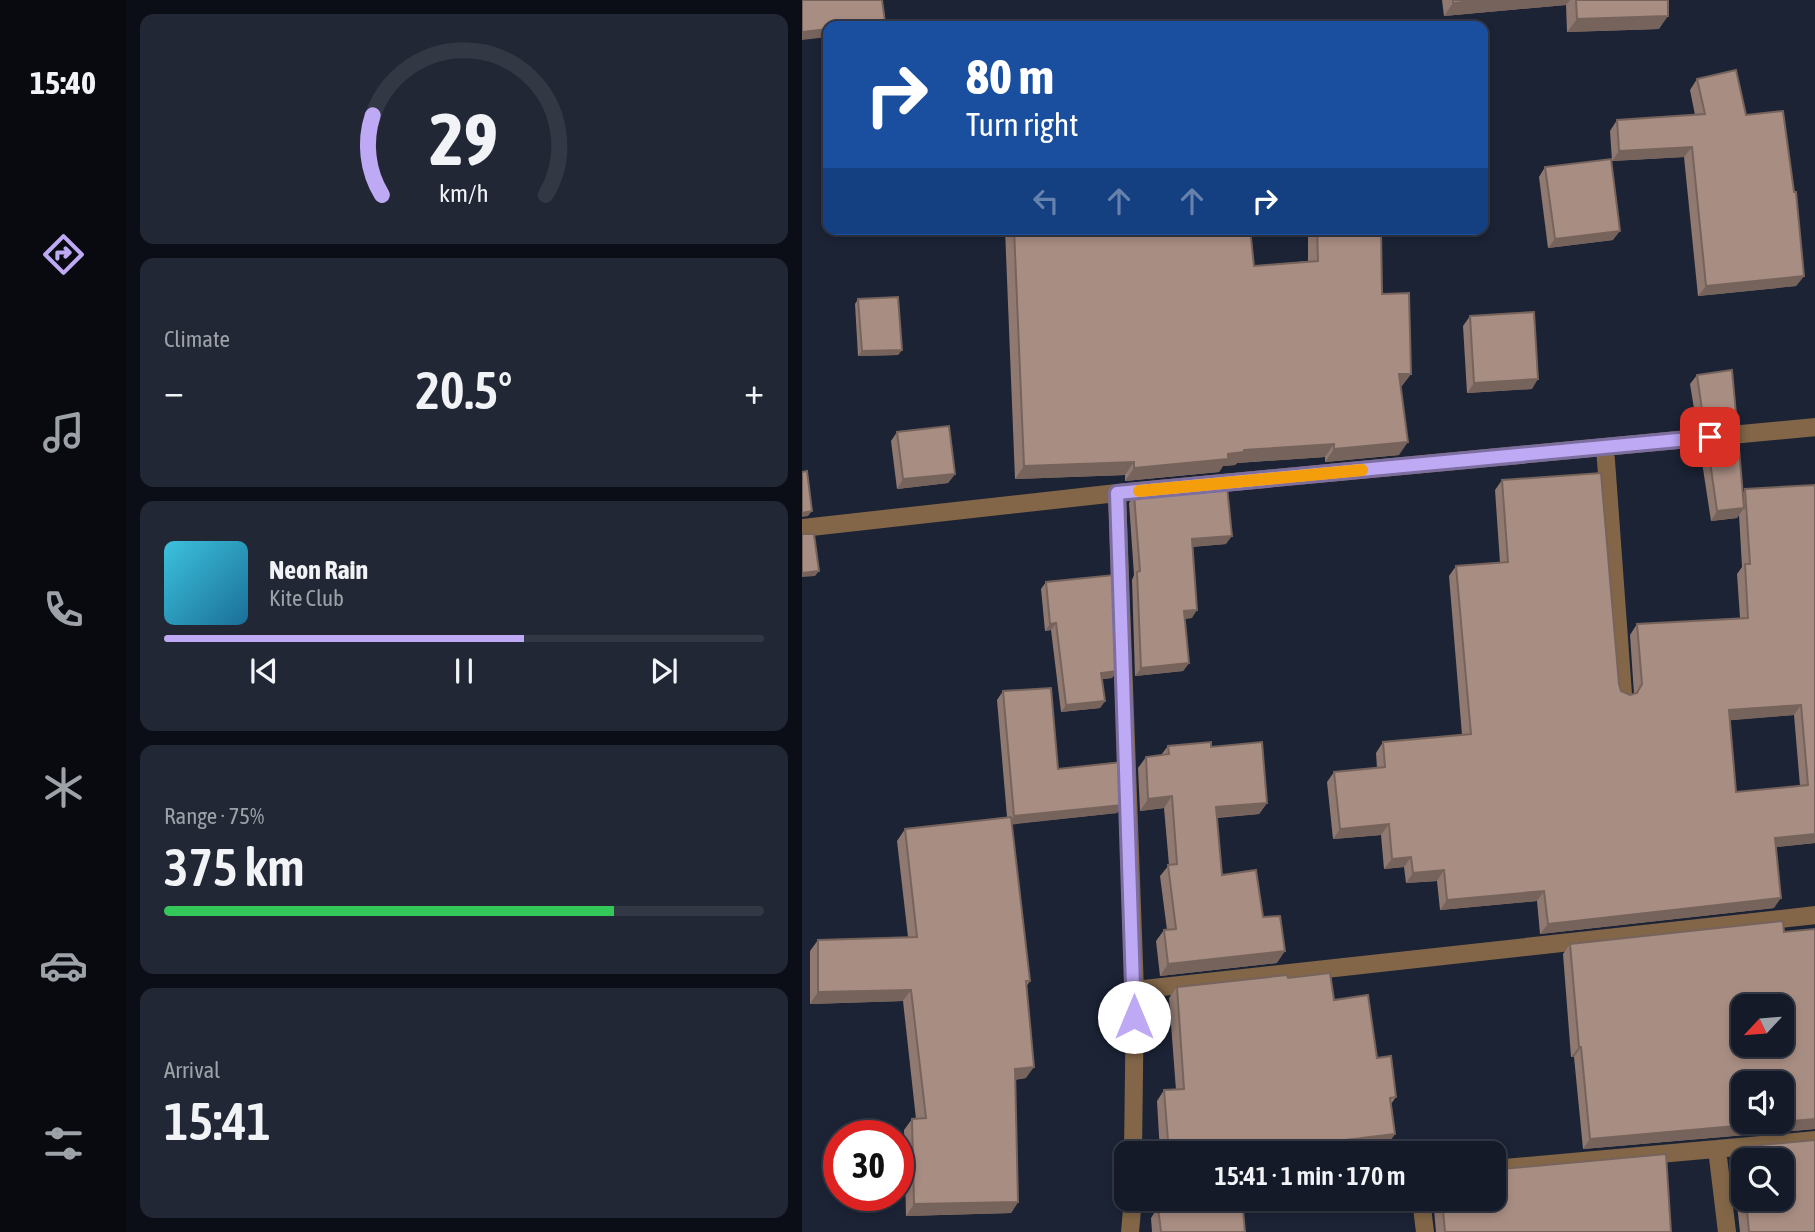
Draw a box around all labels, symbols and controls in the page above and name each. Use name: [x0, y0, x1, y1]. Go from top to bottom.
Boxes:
text: 80 m: [966, 48, 1054, 104]
icon: right: [851, 49, 942, 140]
text: 15:40: [30, 64, 96, 101]
text: 29: [430, 97, 498, 180]
text: Turn right: [966, 106, 1079, 143]
text: km/h: [439, 179, 489, 207]
icon: left: [1027, 182, 1065, 220]
icon: ahead: [1100, 182, 1138, 220]
icon: ahead: [1173, 182, 1211, 220]
icon: right: [1246, 182, 1284, 220]
icon: directions: [39, 230, 88, 279]
text: Climate: [164, 326, 230, 352]
text: 20.5°: [416, 360, 512, 420]
text: −: [164, 369, 184, 412]
text: +: [744, 369, 764, 412]
pin: [1680, 407, 1740, 467]
icon: music: [39, 408, 88, 457]
icon: arrive: [1691, 418, 1729, 456]
text: Neon Rain: [269, 555, 368, 585]
icon: phone: [39, 585, 88, 634]
text: Kite Club: [269, 585, 344, 611]
icon: previous: [245, 652, 283, 690]
icon: pause: [445, 652, 483, 690]
icon: next: [645, 652, 683, 690]
icon: climate: [39, 763, 88, 812]
text: Range · 75%: [164, 803, 264, 829]
text: 375 km: [164, 837, 305, 897]
icon: car: [39, 941, 88, 990]
position arrow: [1097, 980, 1171, 1054]
north arrow: [1731, 994, 1794, 1057]
map controls: [1731, 994, 1794, 1211]
text: Arrival: [164, 1057, 220, 1083]
button: sound: [1731, 1071, 1794, 1134]
text: 15:41: [164, 1091, 271, 1151]
icon: filters: [39, 1119, 88, 1168]
speed limit sign: 30: [823, 1120, 914, 1211]
button: search: [1731, 1148, 1794, 1211]
text: 15:41 · 1 min · 170 m: [1215, 1161, 1405, 1191]

